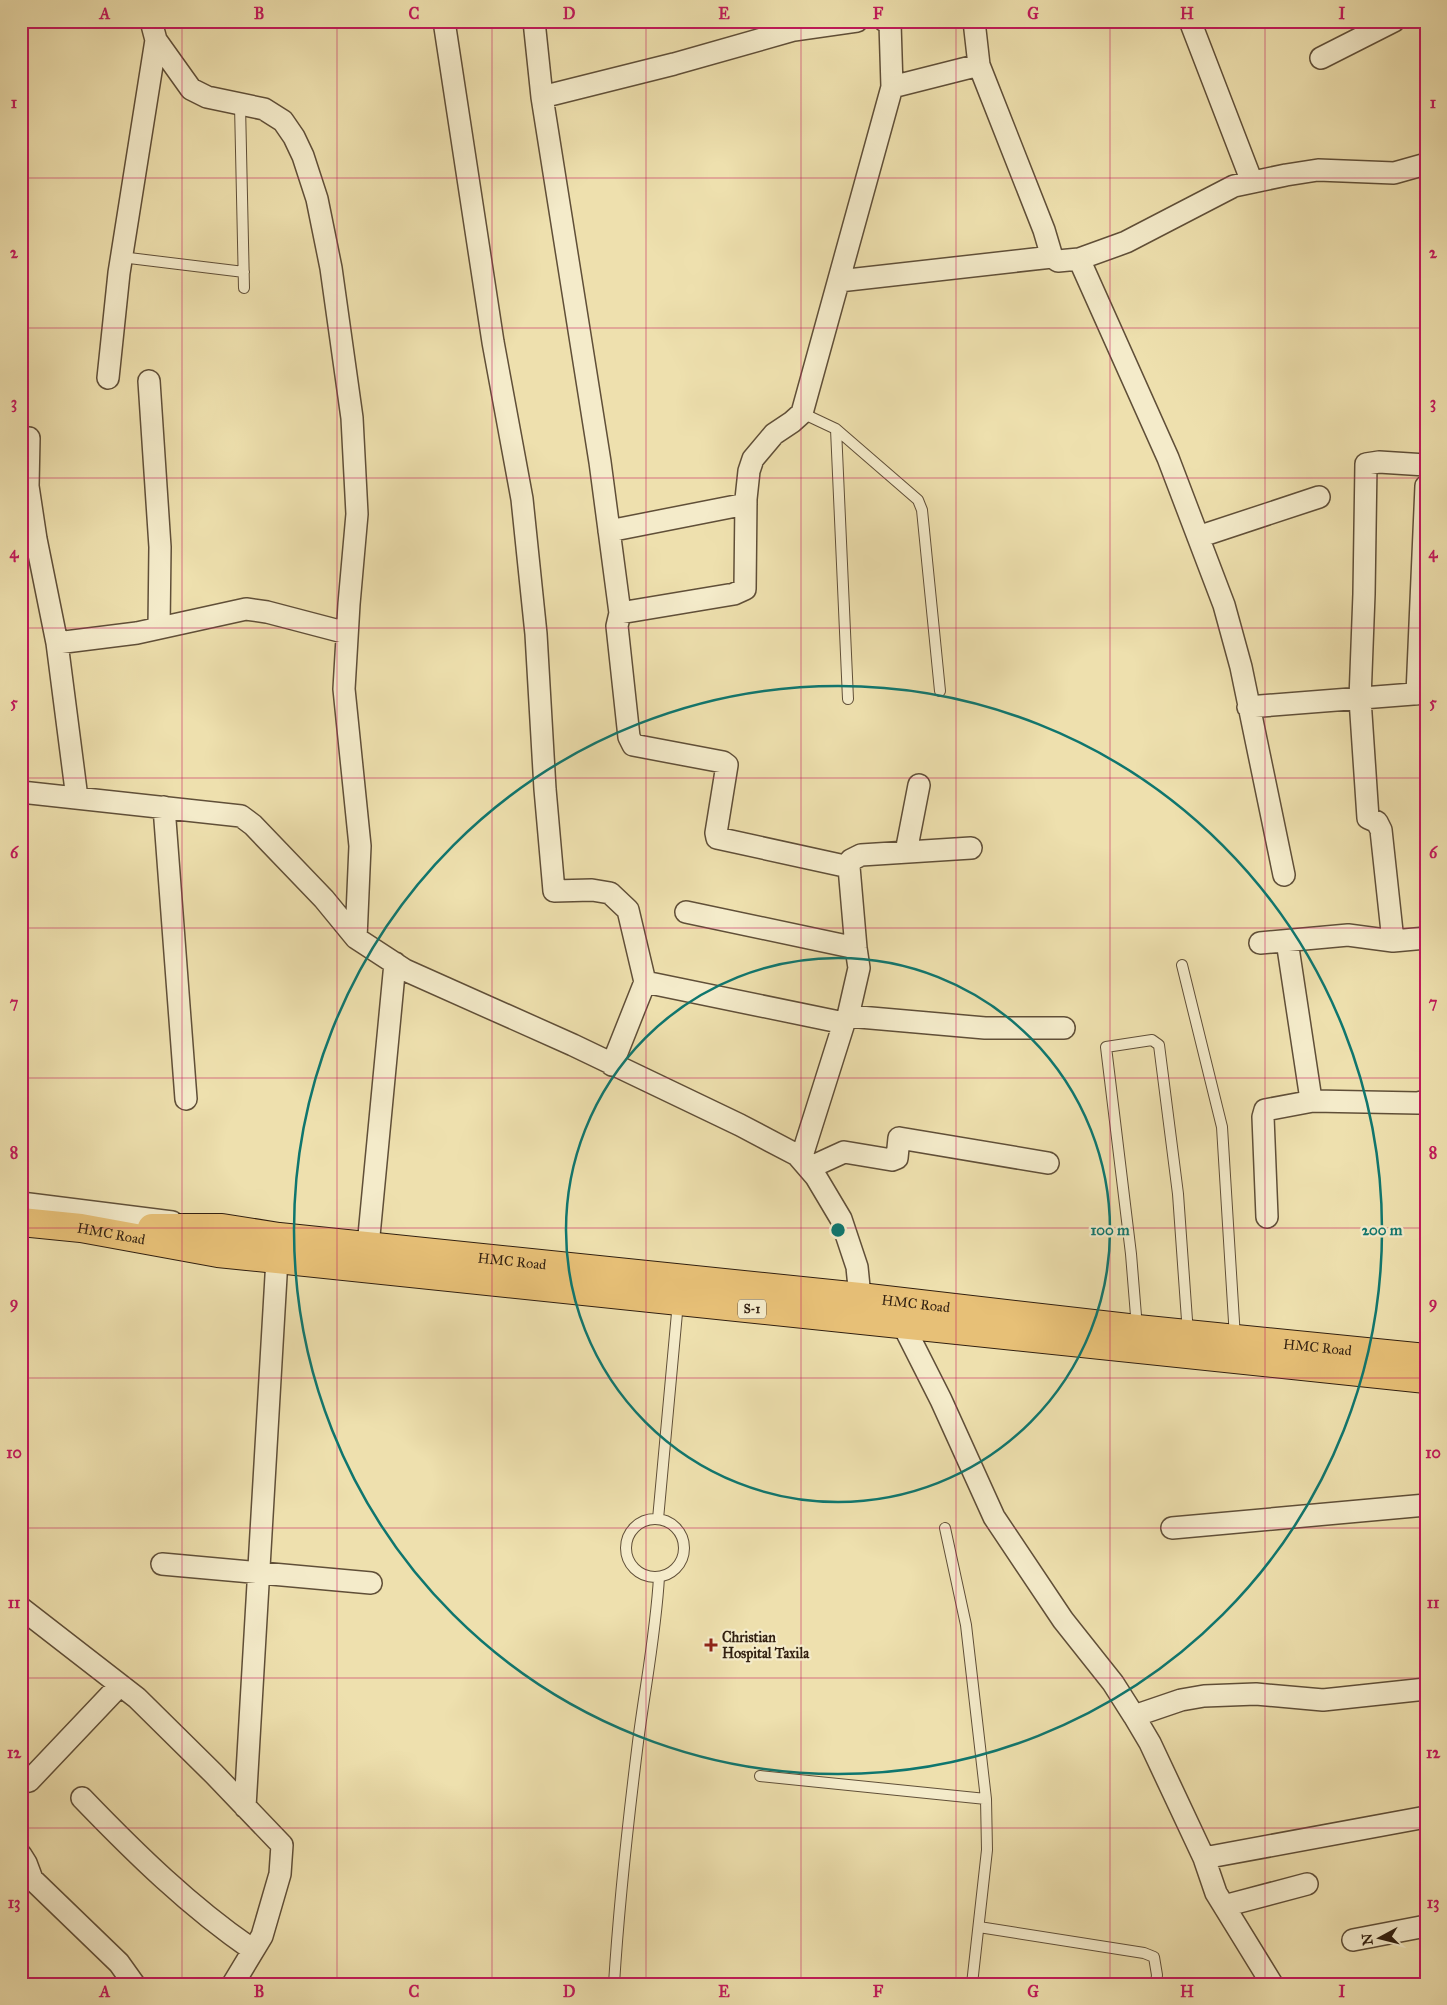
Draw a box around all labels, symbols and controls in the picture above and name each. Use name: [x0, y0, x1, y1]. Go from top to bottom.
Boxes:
text: A: [99, 4, 111, 23]
text: B: [254, 4, 264, 23]
text: C: [409, 4, 420, 23]
text: D: [563, 4, 576, 23]
text: E: [718, 4, 730, 23]
text: F: [873, 4, 884, 23]
text: G: [1027, 4, 1039, 23]
text: H: [1180, 4, 1194, 23]
text: I: [1339, 4, 1346, 23]
text: 1: [11, 93, 18, 112]
text: 1: [1430, 93, 1437, 112]
text: 2: [10, 243, 19, 262]
text: 2: [1429, 243, 1438, 262]
text: 3: [11, 393, 17, 413]
text: 3: [1430, 393, 1436, 413]
text: 4: [10, 543, 20, 563]
text: 4: [1429, 543, 1439, 563]
text: 5: [10, 693, 18, 712]
text: 5: [1429, 693, 1437, 712]
text: 6: [10, 843, 19, 862]
text: 6: [1429, 843, 1438, 862]
text: 7: [10, 993, 19, 1012]
text: 7: [1429, 993, 1438, 1012]
text: 8: [10, 1143, 18, 1162]
text: 8: [1429, 1143, 1437, 1162]
street label: HMC Road: [76, 1219, 146, 1249]
centre of rings: [829, 1221, 847, 1239]
text: 100 m: [1090, 1221, 1130, 1239]
text: 200 m: [1362, 1221, 1403, 1239]
street label: HMC Road: [477, 1250, 547, 1274]
street label: HMC Road: [881, 1292, 951, 1316]
text: 9: [10, 1293, 18, 1313]
text: 9: [1429, 1293, 1437, 1313]
road number: S-1: [738, 1300, 766, 1318]
street label: HMC Road: [1282, 1336, 1352, 1359]
text: 10: [6, 1443, 22, 1462]
text: 10: [1425, 1443, 1441, 1462]
text: 11: [8, 1593, 21, 1612]
text: 11: [1427, 1593, 1440, 1612]
place label: Christian Hospital Taxila: [722, 1629, 810, 1663]
marker: Christian Hospital Taxila: [704, 1638, 718, 1652]
text: 12: [7, 1743, 22, 1762]
text: 12: [1426, 1743, 1441, 1762]
text: 13: [8, 1893, 20, 1913]
text: 13: [1427, 1893, 1439, 1913]
north arrow: [1354, 1912, 1404, 1962]
text: N: [1358, 1932, 1377, 1946]
text: A: [99, 1982, 111, 2001]
text: B: [254, 1982, 264, 2001]
text: C: [409, 1982, 420, 2001]
text: D: [563, 1982, 576, 2001]
text: E: [718, 1982, 730, 2001]
text: F: [873, 1982, 884, 2001]
text: G: [1027, 1982, 1039, 2001]
text: H: [1180, 1982, 1194, 2001]
text: I: [1339, 1982, 1346, 2001]

